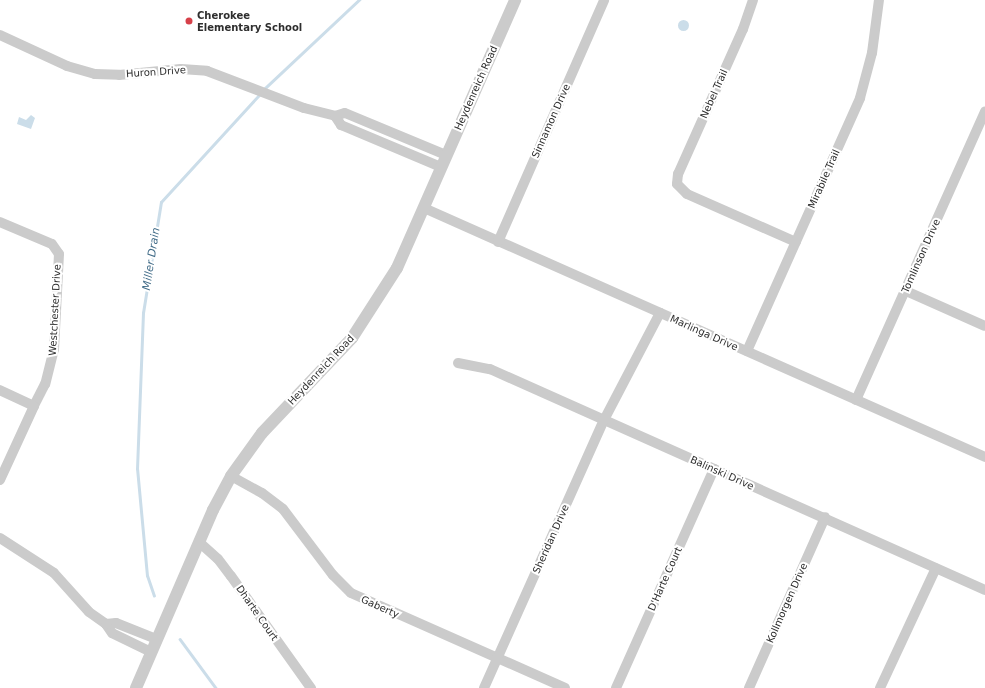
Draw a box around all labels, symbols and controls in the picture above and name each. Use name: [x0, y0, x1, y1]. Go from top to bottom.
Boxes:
place label: Cherokee Elementary School: [197, 9, 302, 32]
marker: Cherokee Elementary School: [184, 16, 194, 26]
street label: Heydenreich Road: [452, 44, 500, 132]
street label: Huron Drive: [126, 64, 186, 80]
street label: Nebel Trail: [698, 68, 730, 120]
street label: Sinnamon Drive: [529, 82, 573, 160]
street label: Mirabile Trail: [806, 148, 842, 210]
street label: Tomlinson Drive: [899, 217, 943, 295]
water label: Miller Drain: [141, 227, 163, 291]
street label: Westchester Drive: [47, 264, 63, 356]
street label: Marlinga Drive: [668, 313, 740, 353]
street label: Heydenreich Road: [285, 333, 357, 407]
street label: Balinski Drive: [688, 454, 756, 492]
street label: Sheridan Drive: [530, 503, 572, 575]
street label: D'Harte Court: [646, 545, 684, 613]
street label: Kollmorgen Drive: [764, 561, 810, 645]
street label: Dharte Court: [233, 583, 281, 643]
street label: Gaberty: [359, 593, 401, 621]

